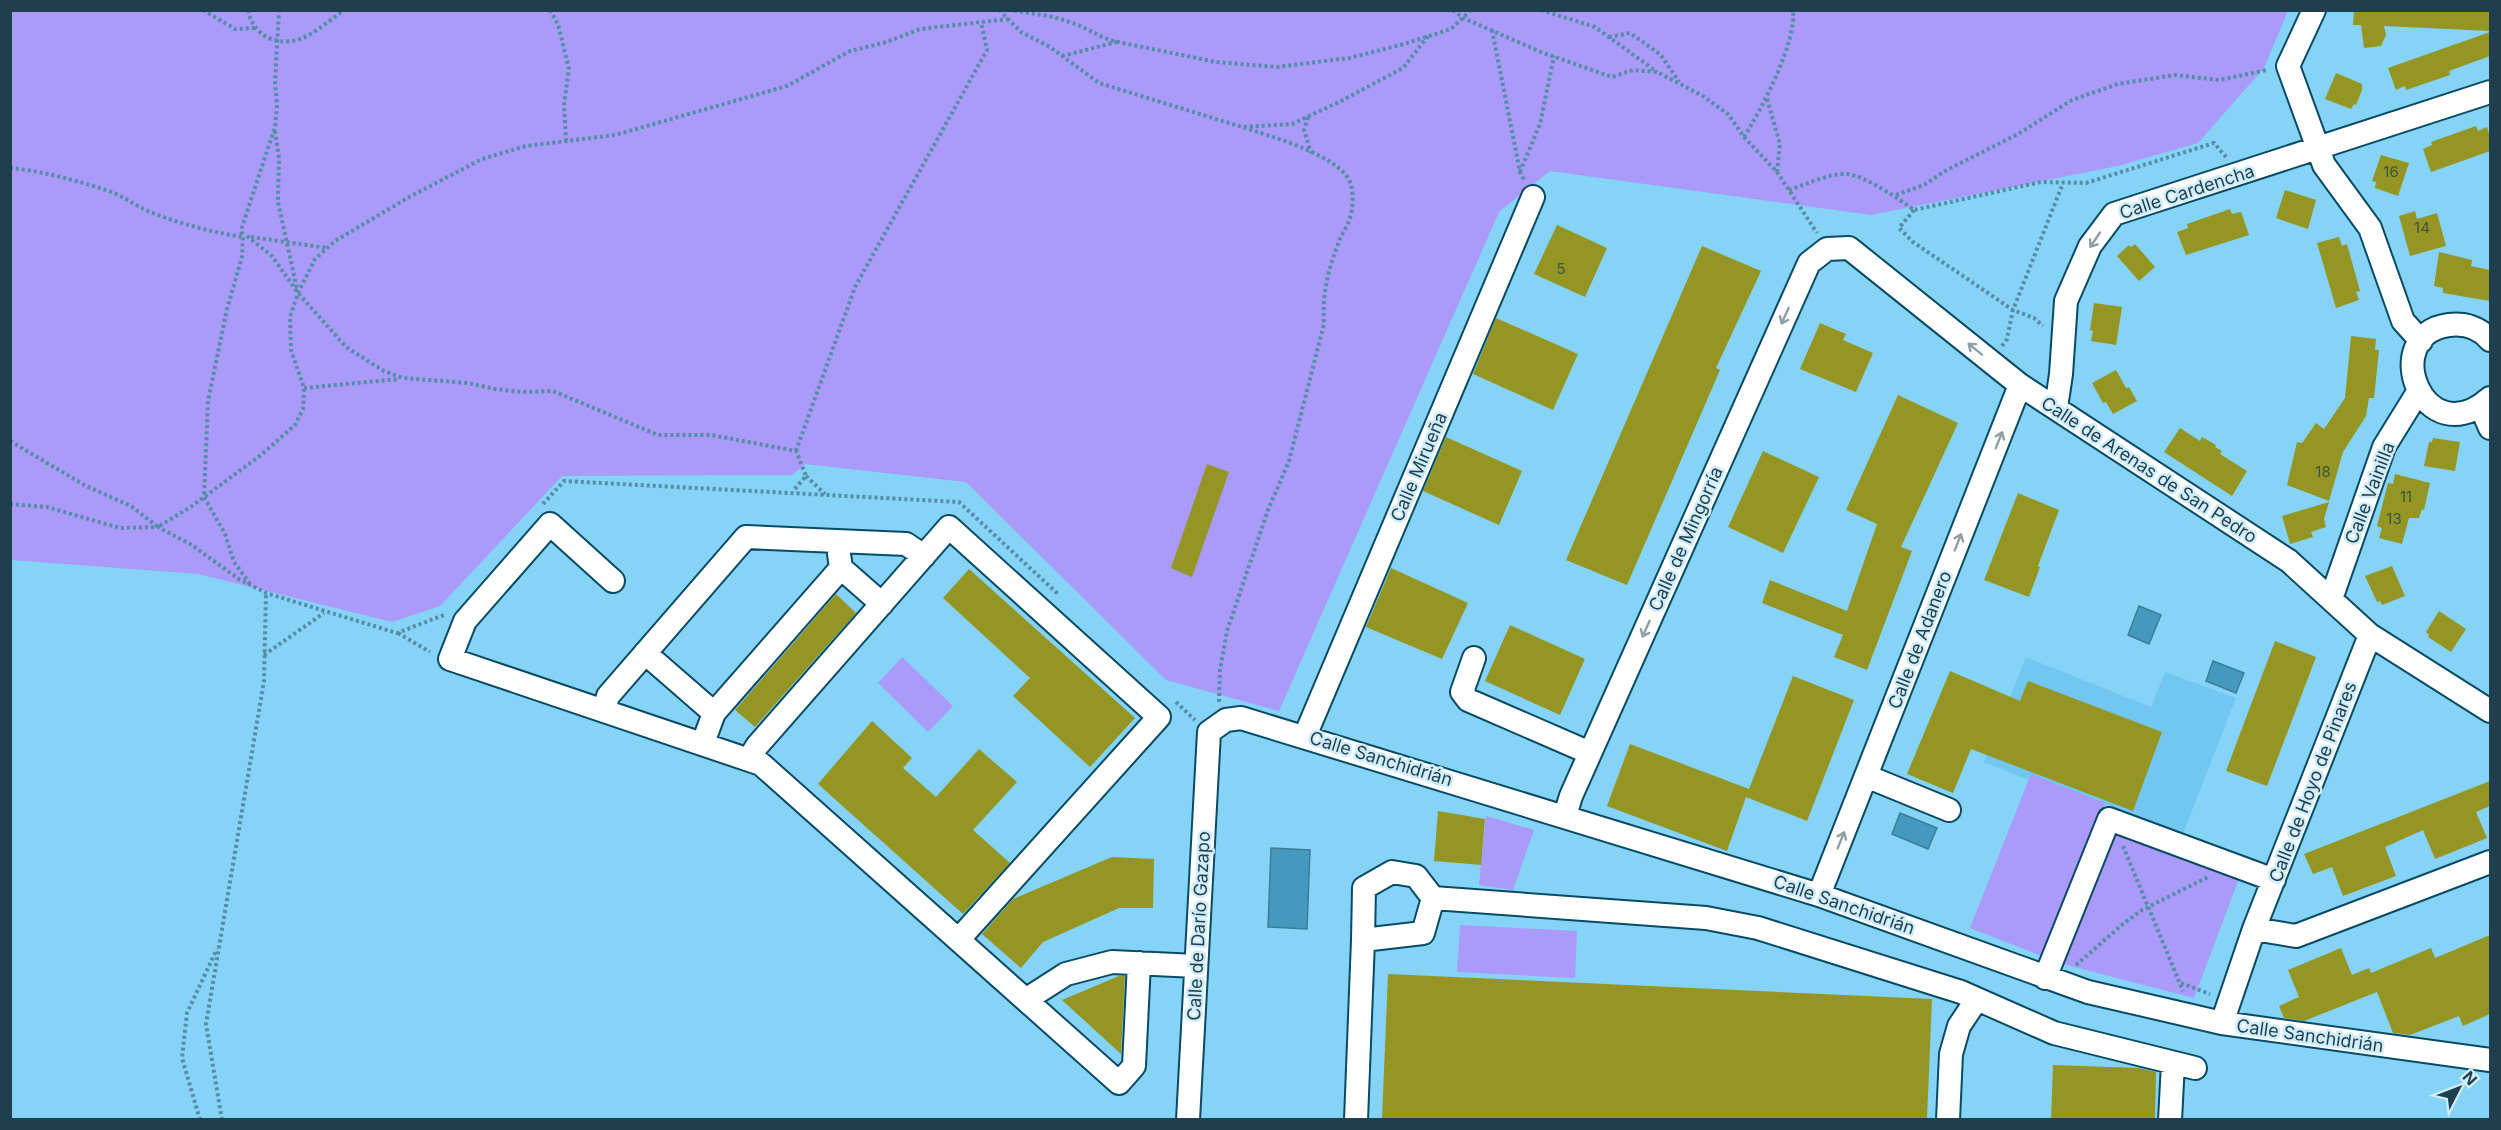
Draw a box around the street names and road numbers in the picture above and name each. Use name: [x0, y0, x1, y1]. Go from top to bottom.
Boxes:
street label: Calle Cardencha: [2117, 160, 2257, 223]
street label: Calle de Arenas de San Pedro: [2037, 392, 2261, 547]
street label: Calle Mirueña: [1386, 409, 1451, 525]
street label: Calle Vainilla: [2340, 439, 2399, 547]
street label: Calle de Mingorría: [1644, 463, 1727, 614]
street label: Calle de Adanero: [1884, 568, 1956, 712]
street label: Calle de Hoyo de Pinares: [2265, 679, 2361, 885]
street label: Calle Sanchidrián: [1307, 727, 1455, 790]
street label: Calle de Darío Gazapo: [1183, 831, 1214, 1021]
street label: Calle Sanchidrián: [1771, 870, 1918, 939]
street label: Calle Sanchidrián: [2235, 1015, 2385, 1056]

